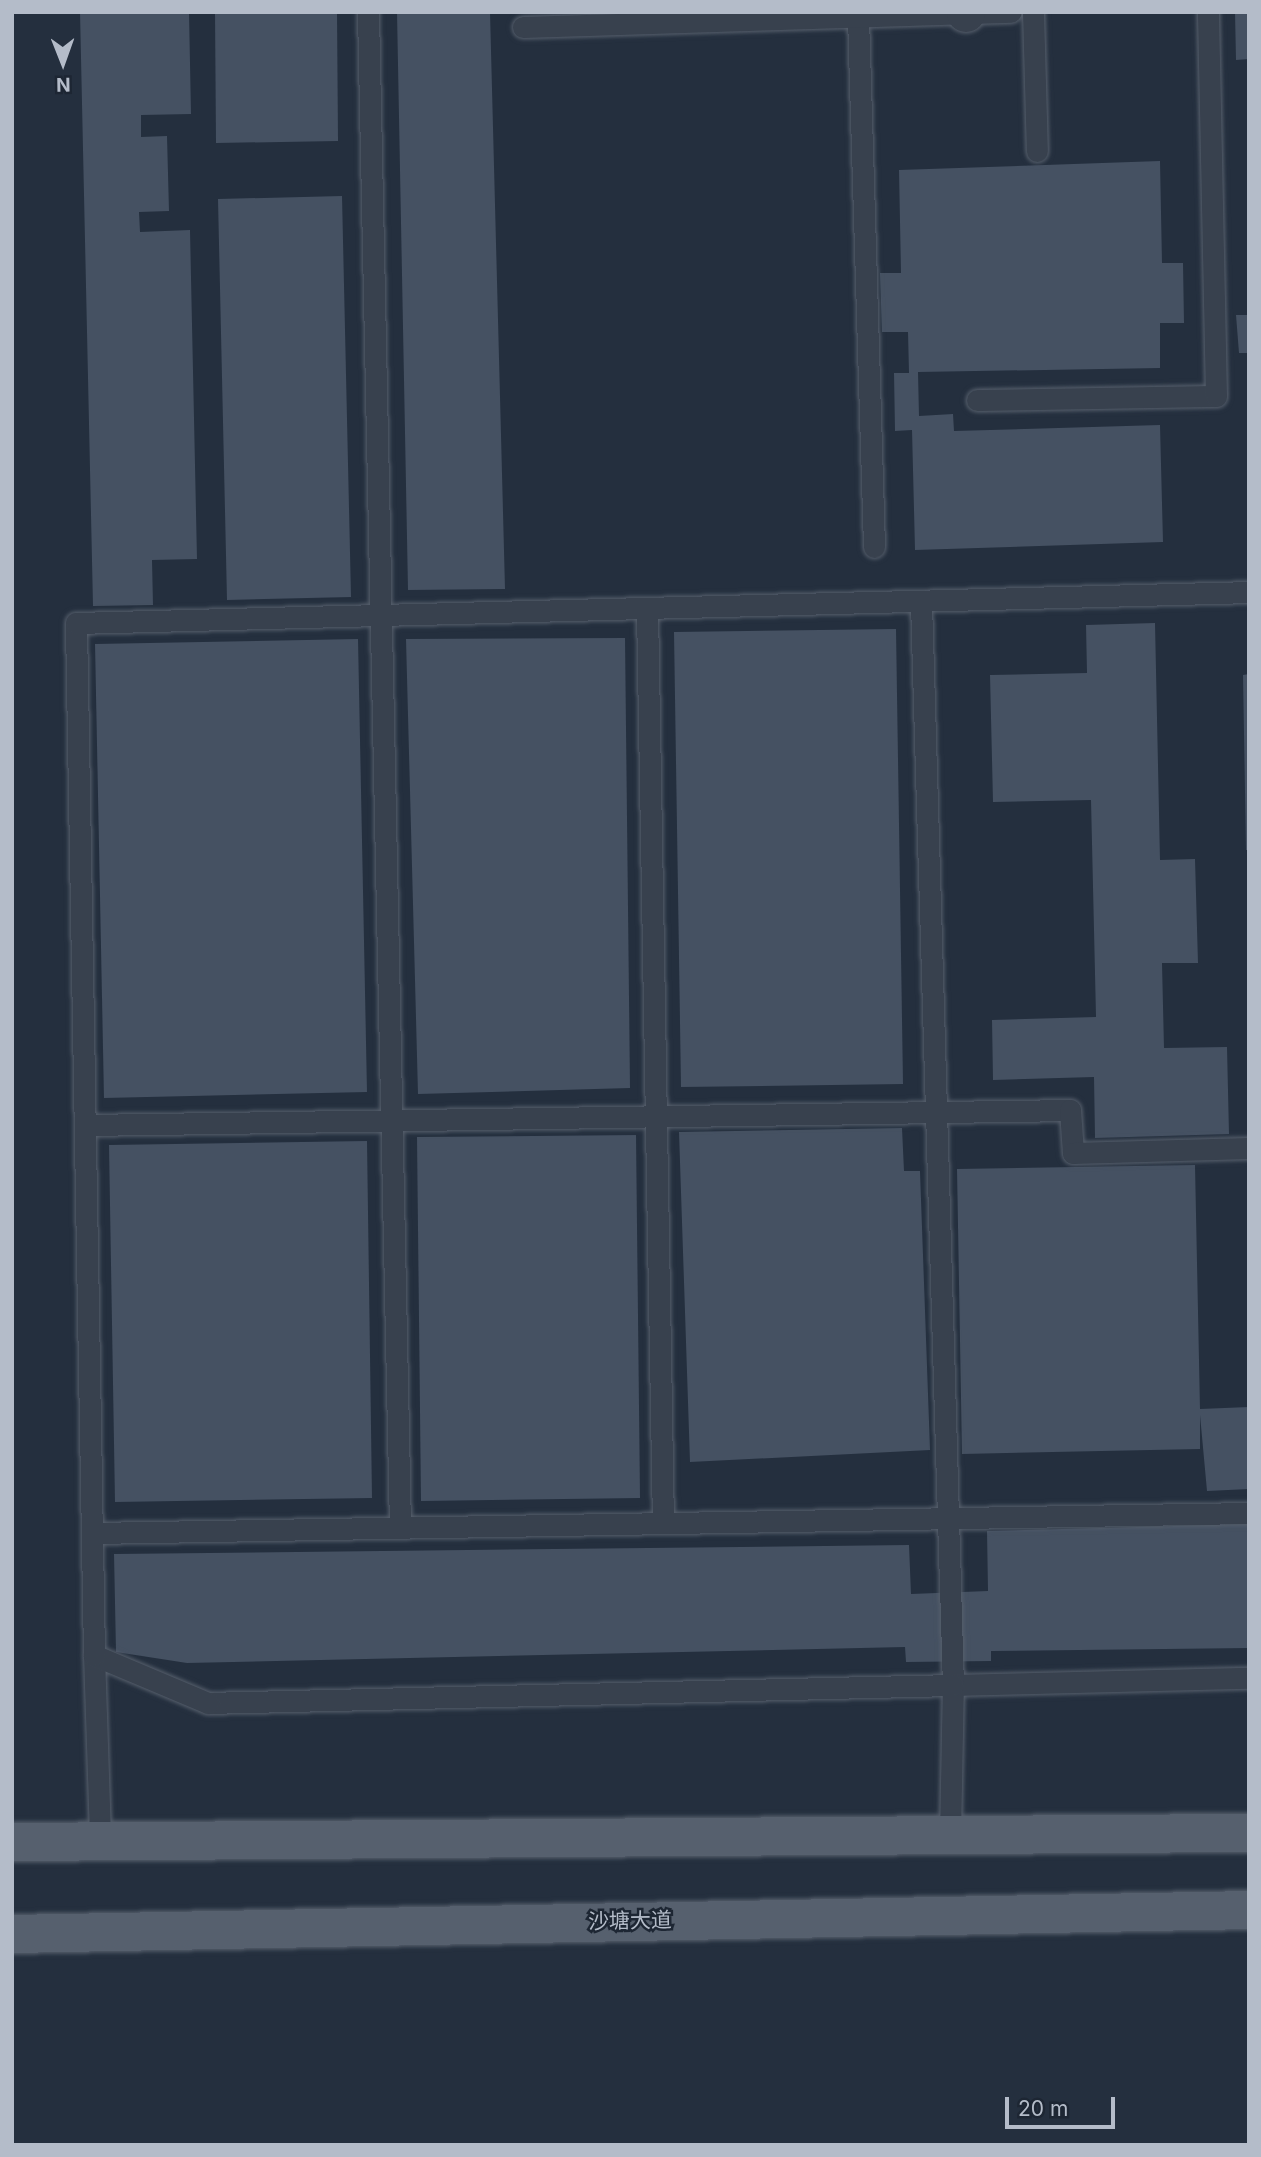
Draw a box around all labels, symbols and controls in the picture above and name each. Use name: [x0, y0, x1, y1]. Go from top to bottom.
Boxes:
north arrow: [28, 28, 98, 98]
text: N: [56, 73, 71, 96]
street label: 沙塘大道: [588, 1908, 672, 1934]
scale bar: [1009, 2084, 1119, 2128]
text: 20 m: [1018, 2096, 1068, 2121]

